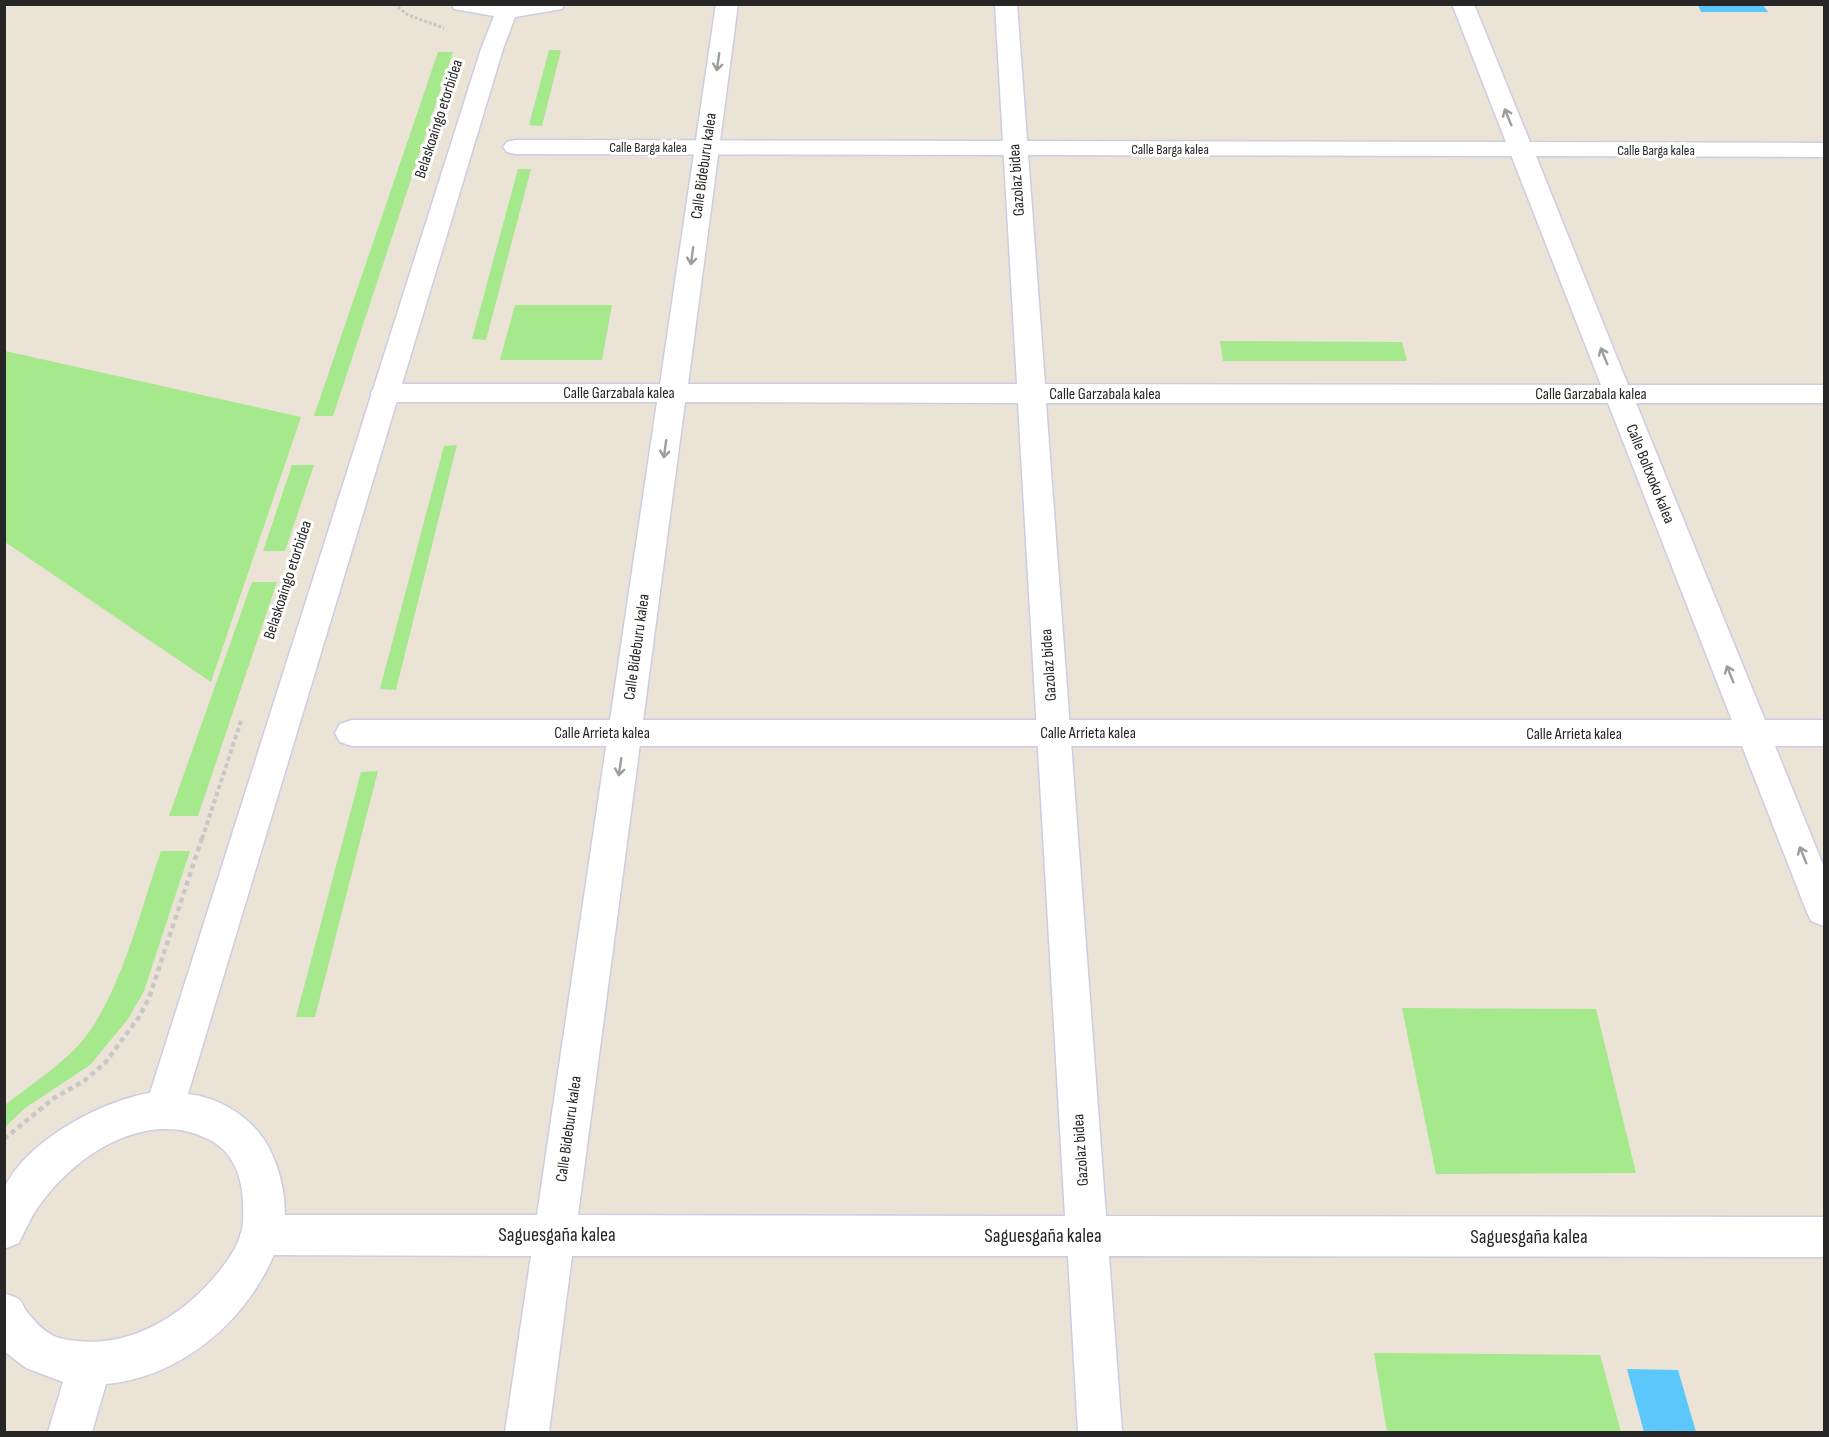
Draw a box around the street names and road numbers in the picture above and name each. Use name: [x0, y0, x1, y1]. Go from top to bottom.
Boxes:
street label: Belaskoaingo etorbidea: [411, 57, 467, 181]
street label: Calle Bideburu kalea: [687, 112, 721, 220]
street label: Calle Barga kalea: [609, 139, 687, 156]
street label: Calle Barga kalea: [1131, 141, 1209, 158]
street label: Calle Barga kalea: [1617, 142, 1695, 159]
street label: Gazolaz bidea: [1005, 143, 1029, 217]
street label: Calle Garzabala kalea: [563, 384, 675, 403]
street label: Calle Garzabala kalea: [1049, 385, 1161, 404]
street label: Calle Garzabala kalea: [1535, 385, 1647, 404]
street label: Calle Boltxoko kalea: [1621, 422, 1679, 526]
street label: Belaskoaingo etorbidea: [260, 518, 316, 642]
street label: Calle Bideburu kalea: [620, 593, 654, 701]
street label: Gazolaz bidea: [1037, 628, 1061, 702]
street label: Calle Arrieta kalea: [554, 724, 650, 743]
street label: Calle Arrieta kalea: [1040, 724, 1136, 743]
street label: Calle Arrieta kalea: [1526, 725, 1622, 744]
street label: Calle Bideburu kalea: [552, 1075, 586, 1183]
street label: Gazolaz bidea: [1069, 1113, 1093, 1187]
street label: Saguesgaña kalea: [498, 1223, 616, 1247]
street label: Saguesgaña kalea: [984, 1224, 1102, 1248]
street label: Saguesgaña kalea: [1470, 1225, 1588, 1249]

